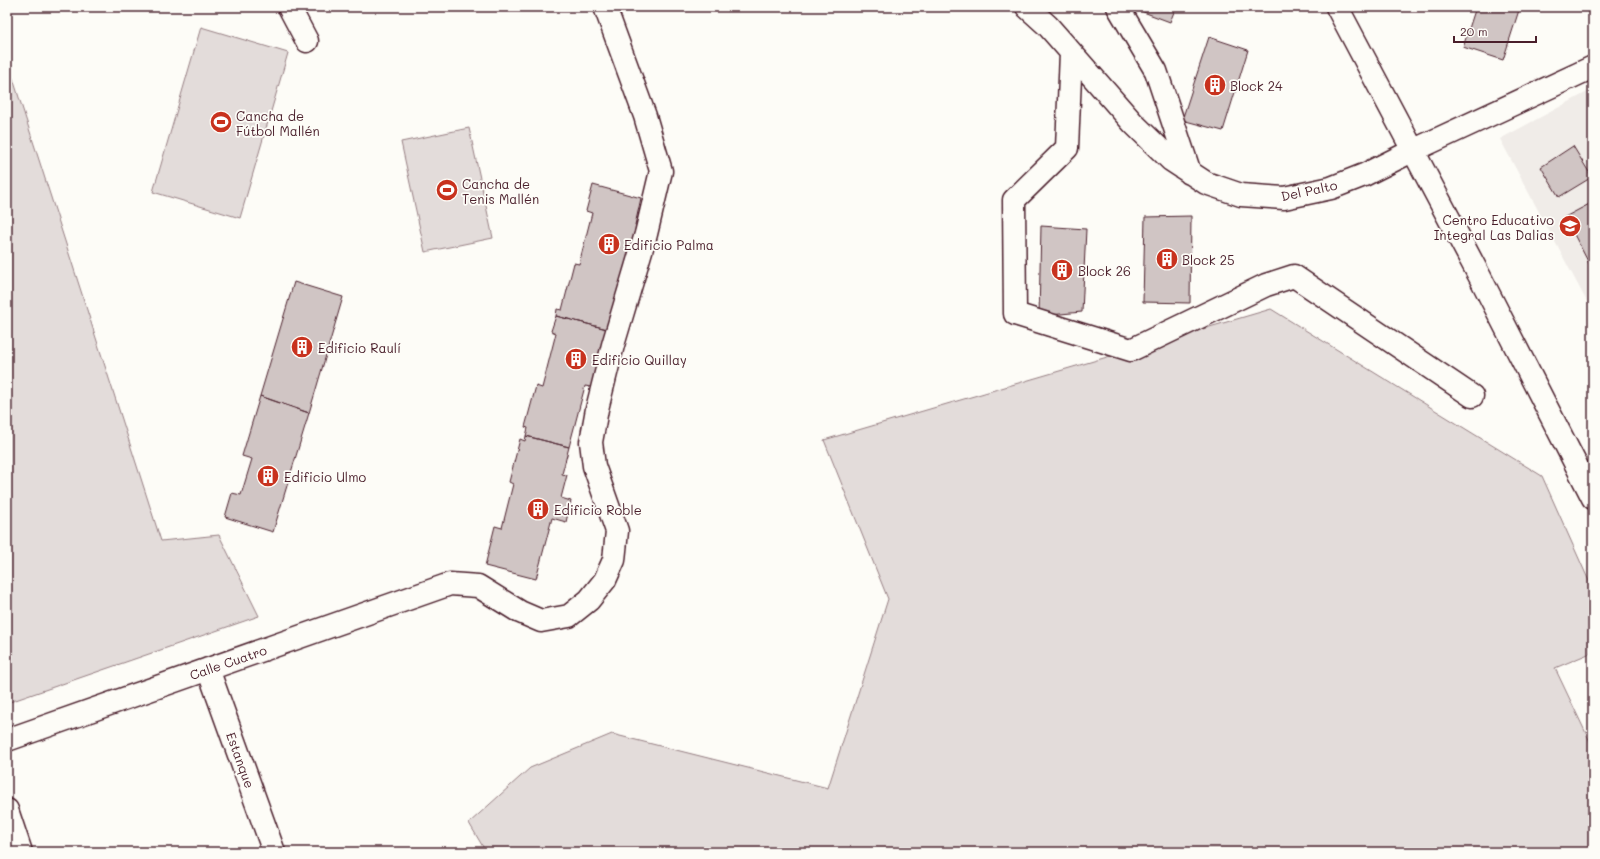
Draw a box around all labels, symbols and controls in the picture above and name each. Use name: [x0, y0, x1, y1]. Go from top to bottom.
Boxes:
scale bar: [1454, 18, 1536, 44]
text: 20 m: [1460, 23, 1488, 39]
building icon: Block 24: [1202, 72, 1228, 98]
place label: Block 24: [1230, 77, 1283, 94]
place label: Cancha de Fútbol Mallén: [236, 107, 320, 139]
sports icon: Cancha de Fútbol Mallén: [208, 109, 234, 135]
place label: Cancha de Tenis Mallén: [462, 175, 539, 207]
street label: Del Palto: [1279, 176, 1339, 204]
sports icon: Cancha de Tenis Mallén: [434, 177, 460, 203]
place label: Centro Educativo Integral Las Dalias: [1434, 211, 1554, 243]
school or university icon: Centro Educativo Integral Las Dalias: [1557, 213, 1583, 239]
building icon: Edificio Palma: [596, 231, 622, 257]
place label: Edificio Palma: [624, 236, 714, 253]
building icon: Block 25: [1154, 246, 1180, 272]
place label: Block 25: [1182, 251, 1235, 268]
building icon: Block 26: [1049, 257, 1075, 283]
place label: Block 26: [1078, 262, 1131, 279]
building icon: Edificio Raulí: [289, 334, 315, 360]
place label: Edificio Raulí: [318, 339, 401, 356]
building icon: Edificio Quillay: [563, 346, 589, 372]
place label: Edificio Quillay: [592, 351, 687, 368]
building icon: Edificio Ulmo: [255, 463, 281, 489]
place label: Edificio Ulmo: [284, 468, 366, 485]
building icon: Edificio Roble: [525, 496, 551, 522]
place label: Edificio Roble: [554, 501, 642, 518]
street label: Calle Cuatro: [187, 641, 269, 683]
street label: Estanque: [223, 730, 259, 790]

